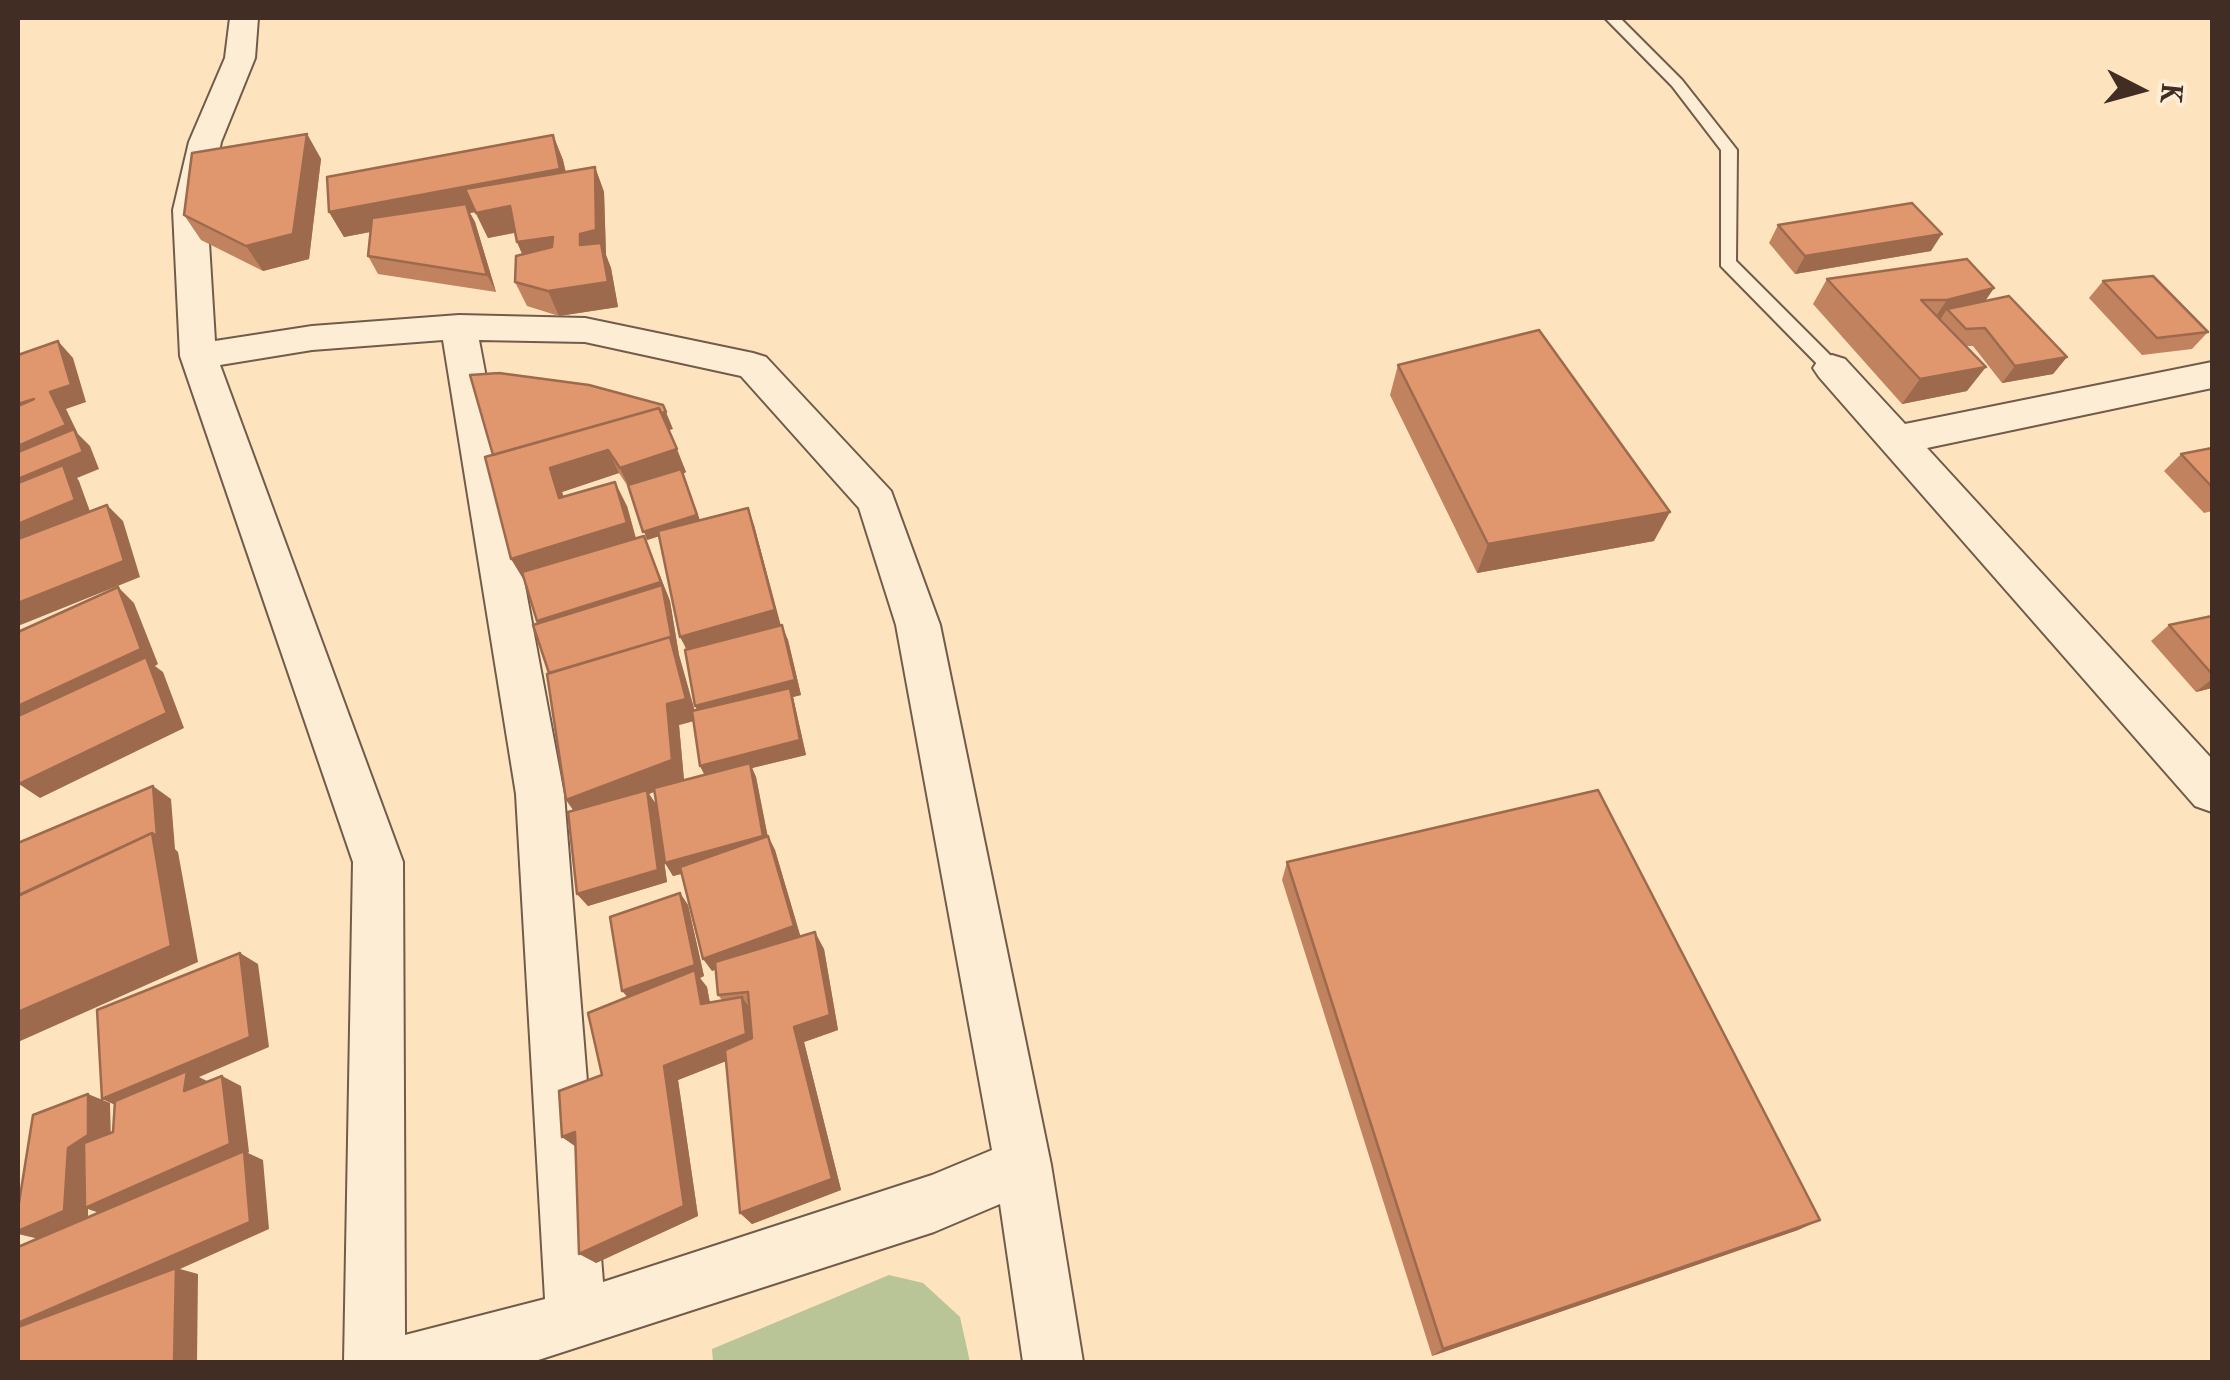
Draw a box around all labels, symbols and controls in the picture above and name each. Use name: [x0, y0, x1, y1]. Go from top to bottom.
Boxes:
north arrow: [2090, 40, 2190, 140]
text: K: [2152, 82, 2189, 105]

